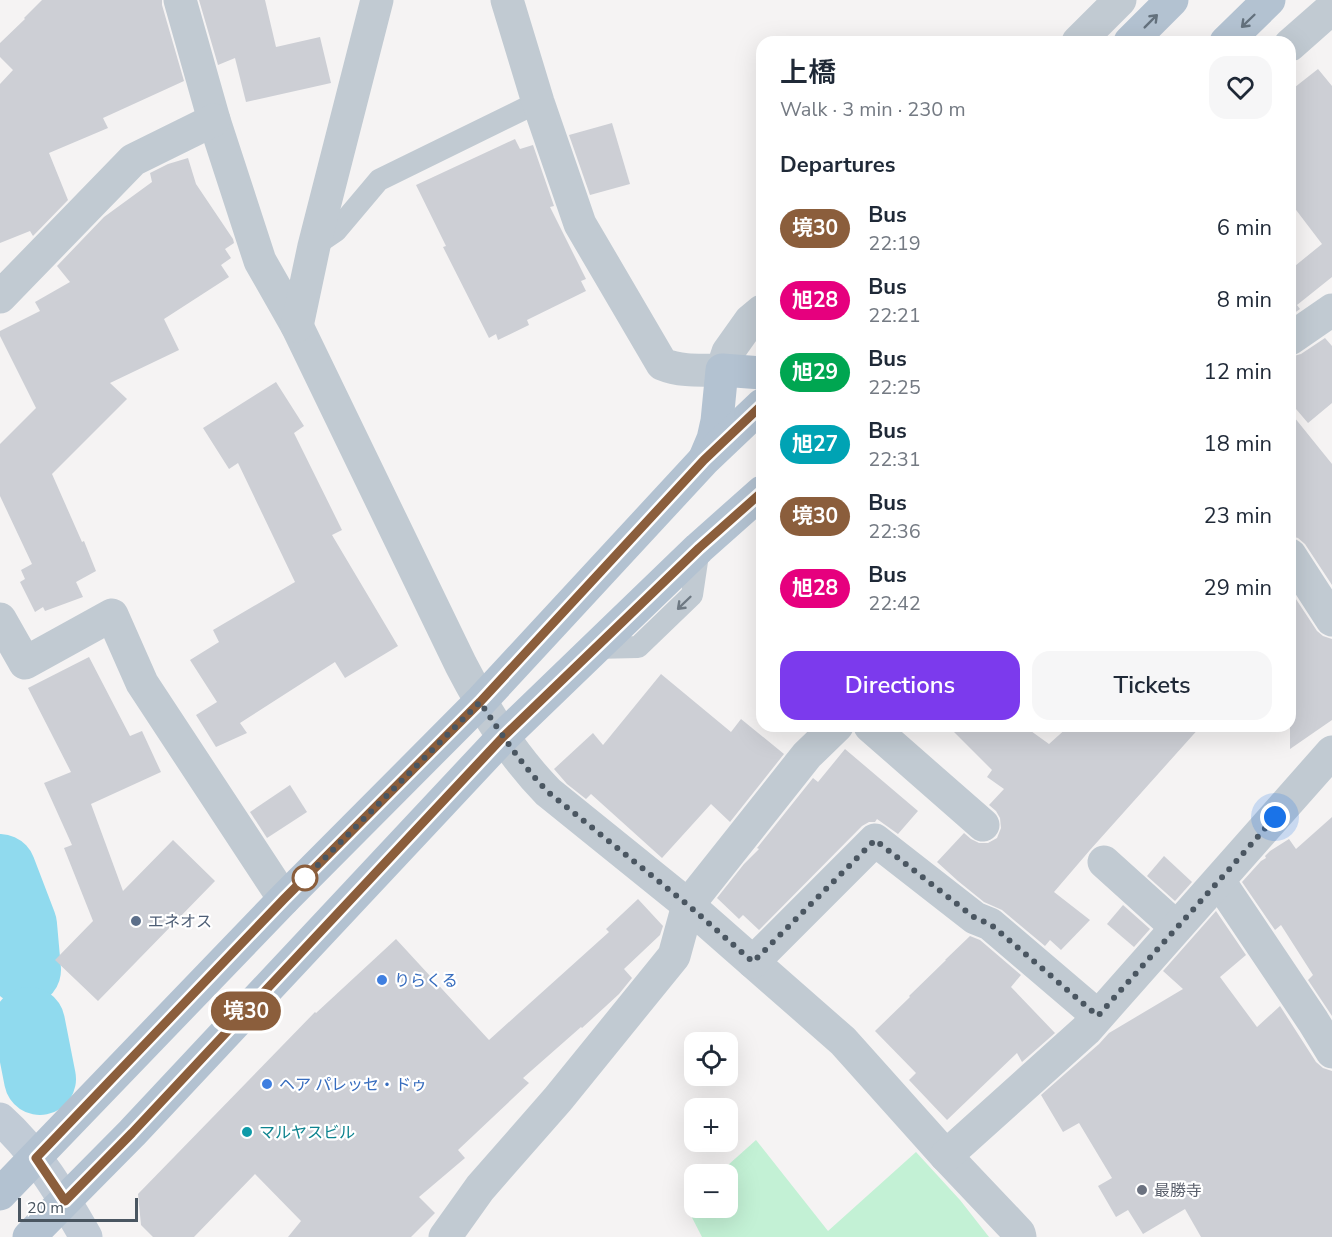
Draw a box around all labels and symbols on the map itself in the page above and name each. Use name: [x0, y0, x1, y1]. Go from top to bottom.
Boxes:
one-way arrow: [1144, 14, 1159, 28]
one-way arrow: [1240, 14, 1255, 28]
one-way arrow: [677, 595, 692, 610]
your location: [1260, 802, 1290, 832]
unlabelled marker: [292, 865, 318, 891]
place label: エネオス: [148, 911, 212, 933]
marker: エネオス: [129, 914, 143, 928]
place label: りらくる: [394, 970, 458, 992]
marker: りらくる: [375, 973, 389, 987]
line badge: 境30: [212, 992, 280, 1030]
place label: ヘア パレッセ・ドゥ: [279, 1074, 427, 1096]
marker: ヘア パレッセ・ドゥ: [260, 1077, 274, 1091]
place label: マルヤスビル: [259, 1122, 355, 1144]
marker: マルヤスビル: [240, 1125, 254, 1139]
place label: 最勝寺: [1154, 1180, 1202, 1202]
marker: 最勝寺: [1135, 1183, 1149, 1197]
scale bar: [18, 1195, 138, 1222]

